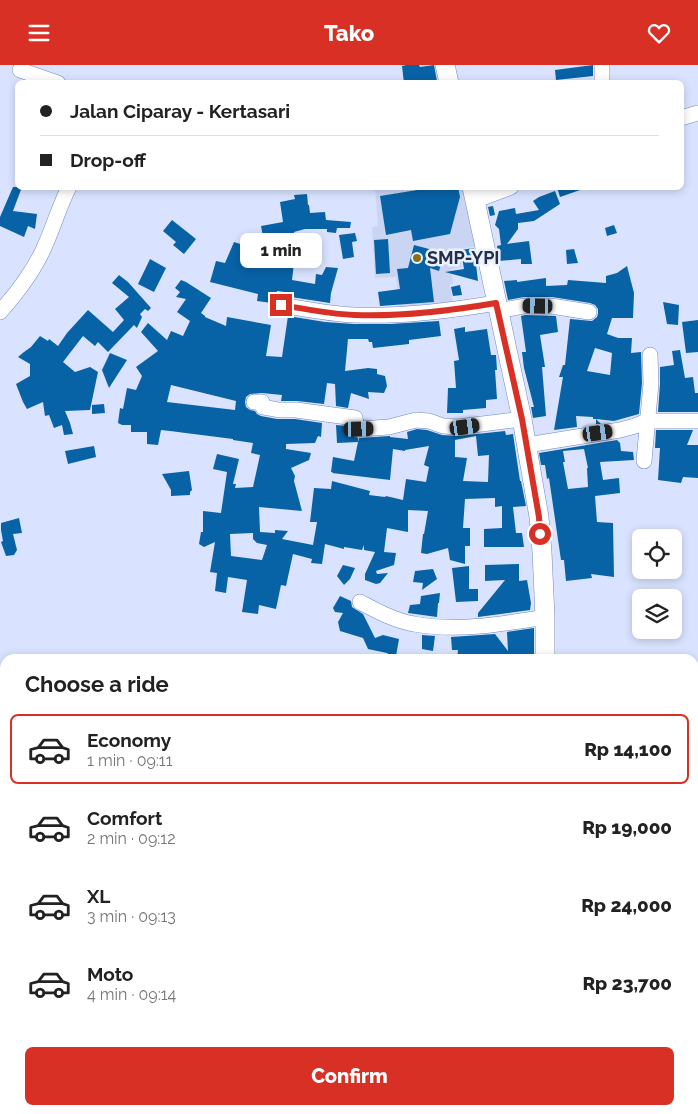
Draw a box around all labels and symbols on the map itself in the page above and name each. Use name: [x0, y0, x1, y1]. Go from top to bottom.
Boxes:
callout: 1 min: [240, 233, 322, 267]
place label: SMP-YPI: [427, 247, 500, 268]
marker: SMP-YPI: [411, 252, 423, 264]
route end: [270, 294, 292, 316]
car: [522, 298, 553, 314]
car: [449, 417, 480, 437]
car: [343, 421, 374, 437]
car: [582, 423, 613, 443]
route start: [529, 523, 551, 545]

